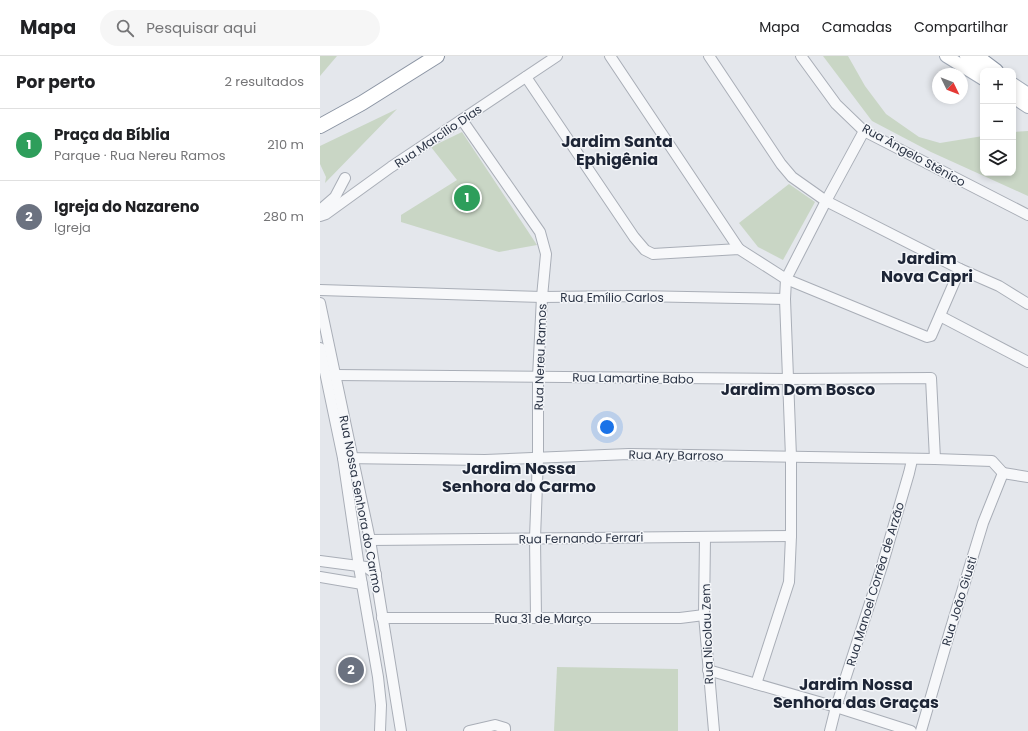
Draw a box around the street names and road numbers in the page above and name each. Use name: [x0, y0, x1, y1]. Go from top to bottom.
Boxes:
street label: Rua Marcílio Dias: [391, 100, 485, 172]
street label: Rua Ângelo Stênico: [859, 119, 969, 191]
street label: Rua Emílio Carlos: [560, 289, 664, 306]
street label: Rua Nereu Ramos: [530, 303, 550, 411]
street label: Rua Lamartine Babo: [572, 368, 694, 388]
street label: Rua Nossa Senhora do Carmo: [335, 414, 387, 595]
street label: Rua Ary Barroso: [628, 446, 724, 464]
street label: Rua Manoel Corrêa de Arzão: [842, 499, 908, 668]
street label: Rua Fernando Ferrari: [519, 528, 644, 548]
street label: Rua João Giusti: [937, 554, 981, 648]
street label: Rua Nicolau Zem: [697, 583, 717, 685]
street label: Rua 31 de Março: [494, 610, 592, 627]

